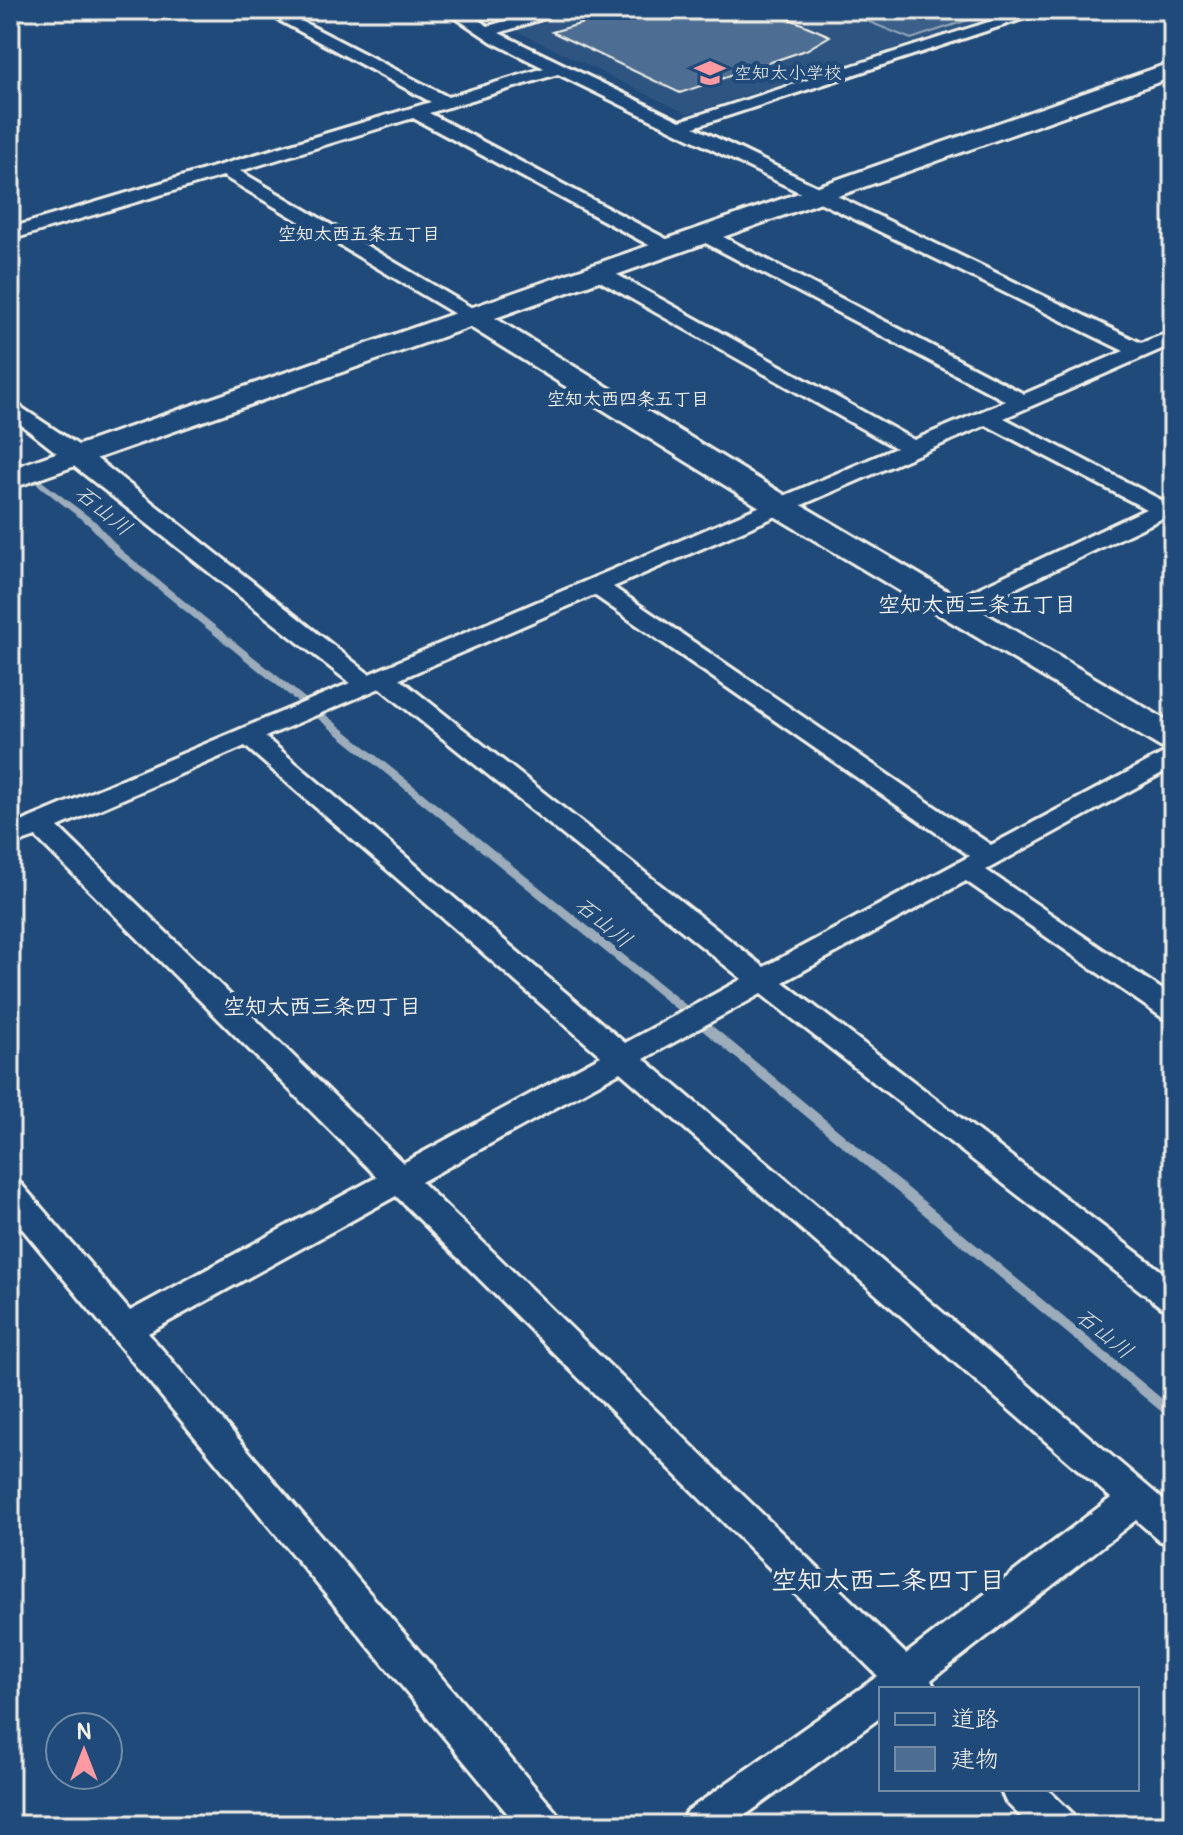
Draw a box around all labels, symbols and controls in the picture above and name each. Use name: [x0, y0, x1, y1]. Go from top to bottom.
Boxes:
school or university icon: 空知太小学校: [693, 56, 727, 90]
place label: 空知太小学校: [734, 62, 842, 85]
district label: 空知太西五条五丁目: [278, 223, 440, 246]
district label: 空知太西四条五丁目: [547, 388, 709, 411]
water label: 石山川: [69, 479, 138, 542]
district label: 空知太西三条五丁目: [878, 591, 1076, 619]
water label: 石山川: [569, 891, 638, 954]
district label: 空知太西三条四丁目: [223, 993, 421, 1021]
water label: 石山川: [1070, 1302, 1139, 1365]
district label: 空知太西二条四丁目: [771, 1565, 1005, 1597]
legend: [879, 1687, 1139, 1791]
text: 道路: [951, 1705, 999, 1734]
north arrow: [44, 1711, 124, 1791]
text: N: [77, 1718, 92, 1746]
text: 建物: [951, 1745, 999, 1774]

